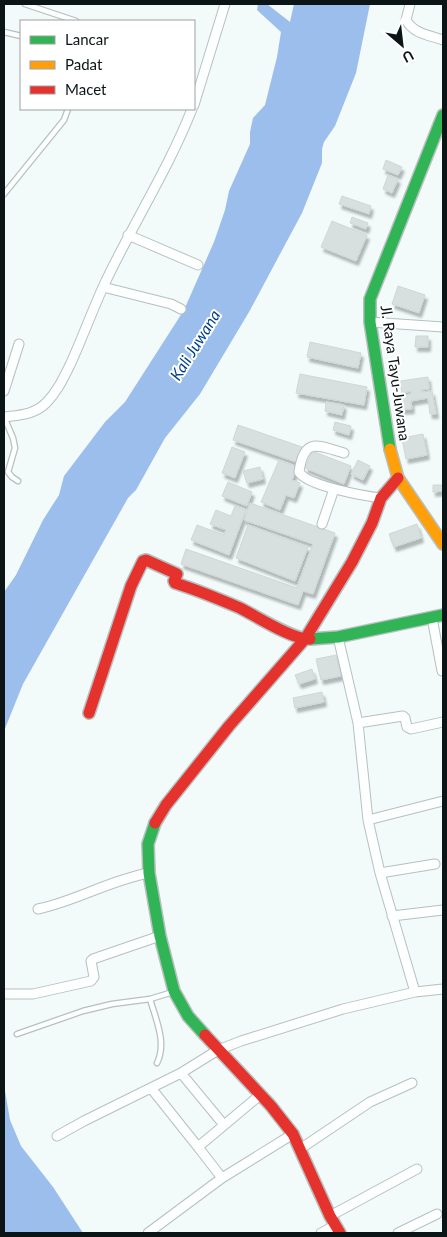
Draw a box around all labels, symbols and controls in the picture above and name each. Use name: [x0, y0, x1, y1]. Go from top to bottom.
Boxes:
legend: [20, 20, 195, 110]
north arrow: [377, 20, 427, 70]
text: Lancar: [65, 30, 109, 48]
text: U: [400, 47, 417, 67]
text: Padat: [65, 55, 103, 73]
text: Macet: [65, 80, 107, 98]
street label: Jl. Raya Tayu-Juwana: [378, 304, 414, 442]
water label: Kali Juwana: [166, 306, 224, 383]

